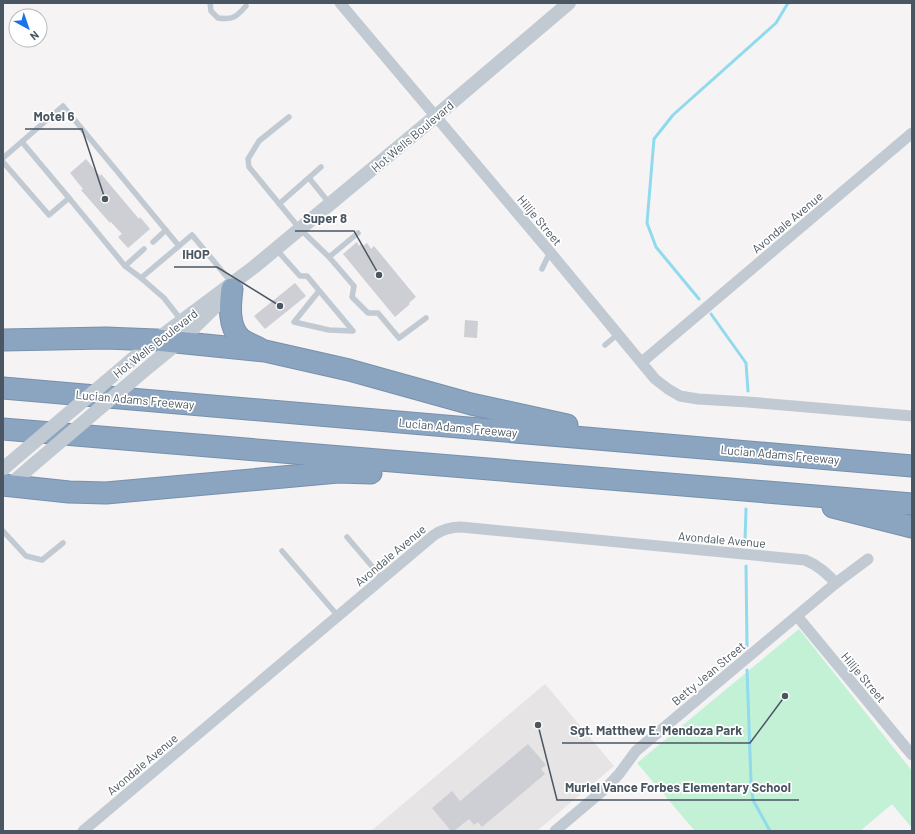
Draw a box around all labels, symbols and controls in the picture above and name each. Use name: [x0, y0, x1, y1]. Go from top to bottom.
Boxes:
north arrow: [8, 8, 48, 48]
text: N: [28, 29, 42, 43]
street label: Hot Wells Boulevard: [368, 97, 456, 175]
callout: Motel 6: [25, 104, 82, 129]
text: Motel 6: [33, 108, 75, 124]
street label: Avondale Avenue: [749, 188, 825, 256]
street label: Hillje Street: [515, 192, 565, 248]
callout: Super 8: [295, 206, 354, 231]
text: Super 8: [303, 210, 347, 226]
callout: IHOP: [174, 242, 217, 267]
text: IHOP: [182, 246, 210, 262]
street label: Hot Wells Boulevard: [110, 306, 200, 380]
street label: Lucian Adams Freeway: [75, 387, 195, 411]
street label: Lucian Adams Freeway: [398, 415, 518, 439]
street label: Lucian Adams Freeway: [720, 442, 840, 466]
street label: Avondale Avenue: [352, 521, 428, 589]
street label: Avondale Avenue: [678, 528, 766, 550]
street label: Betty Jean Street: [668, 638, 748, 708]
street label: Hillje Street: [839, 649, 889, 705]
callout: Sgt. Matthew E. Mendoza Park: [562, 718, 750, 743]
text: Sgt. Matthew E. Mendoza Park: [570, 722, 742, 738]
street label: Avondale Avenue: [104, 730, 180, 798]
callout: Muriel Vance Forbes Elementary School: [557, 775, 799, 800]
text: Muriel Vance Forbes Elementary School: [565, 779, 791, 795]

